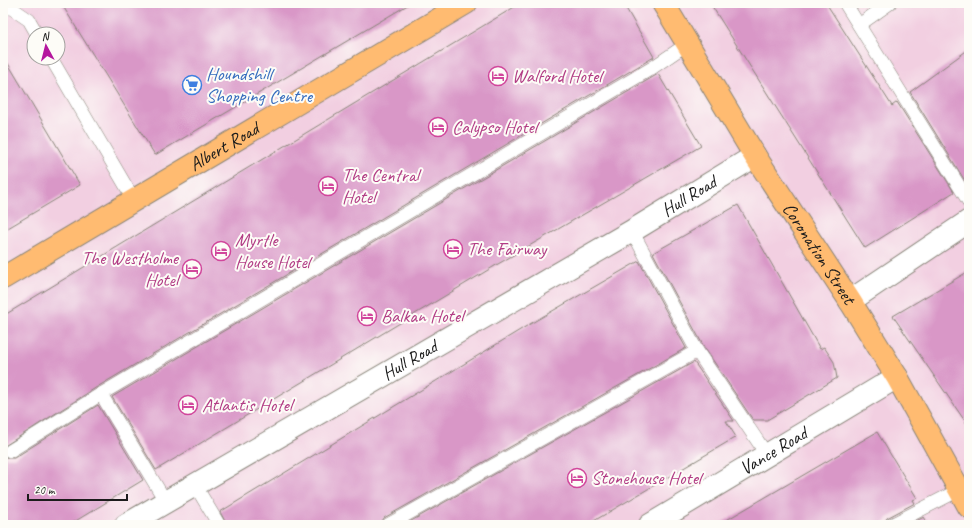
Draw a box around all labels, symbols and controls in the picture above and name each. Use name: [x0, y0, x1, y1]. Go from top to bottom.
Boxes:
north arrow: [26, 26, 66, 66]
text: N: [41, 28, 51, 43]
place label: Houndshill Shopping Centre: [206, 62, 314, 108]
place label: Walford Hotel: [512, 64, 605, 88]
hotel icon: Walford Hotel: [487, 65, 509, 87]
supermarket icon: Houndshill Shopping Centre: [181, 74, 203, 96]
street label: Albert Road: [185, 115, 266, 177]
place label: Calypso Hotel: [452, 115, 541, 139]
hotel icon: Calypso Hotel: [427, 116, 449, 138]
place label: The Central Hotel: [342, 163, 422, 209]
street label: Hull Road: [657, 169, 723, 222]
hotel icon: The Central Hotel: [317, 175, 339, 197]
street label: Coronation Street: [777, 198, 862, 310]
place label: Myrtle House Hotel: [235, 228, 314, 274]
place label: The Fairway: [467, 237, 548, 261]
hotel icon: The Fairway: [442, 238, 464, 260]
hotel icon: Myrtle House Hotel: [210, 240, 232, 262]
place label: The Westholme Hotel: [81, 246, 182, 292]
hotel icon: The Westholme Hotel: [181, 258, 203, 280]
place label: Balkan Hotel: [381, 304, 467, 328]
hotel icon: Balkan Hotel: [356, 305, 378, 327]
street label: Hull Road: [377, 333, 444, 386]
place label: Atlantis Hotel: [202, 393, 296, 417]
hotel icon: Atlantis Hotel: [177, 394, 199, 416]
street label: Vance Road: [735, 420, 814, 480]
place label: Stonehouse Hotel: [591, 466, 705, 490]
hotel icon: Stonehouse Hotel: [566, 467, 588, 489]
scale bar: [28, 476, 127, 502]
text: 20 m: [34, 482, 56, 498]

